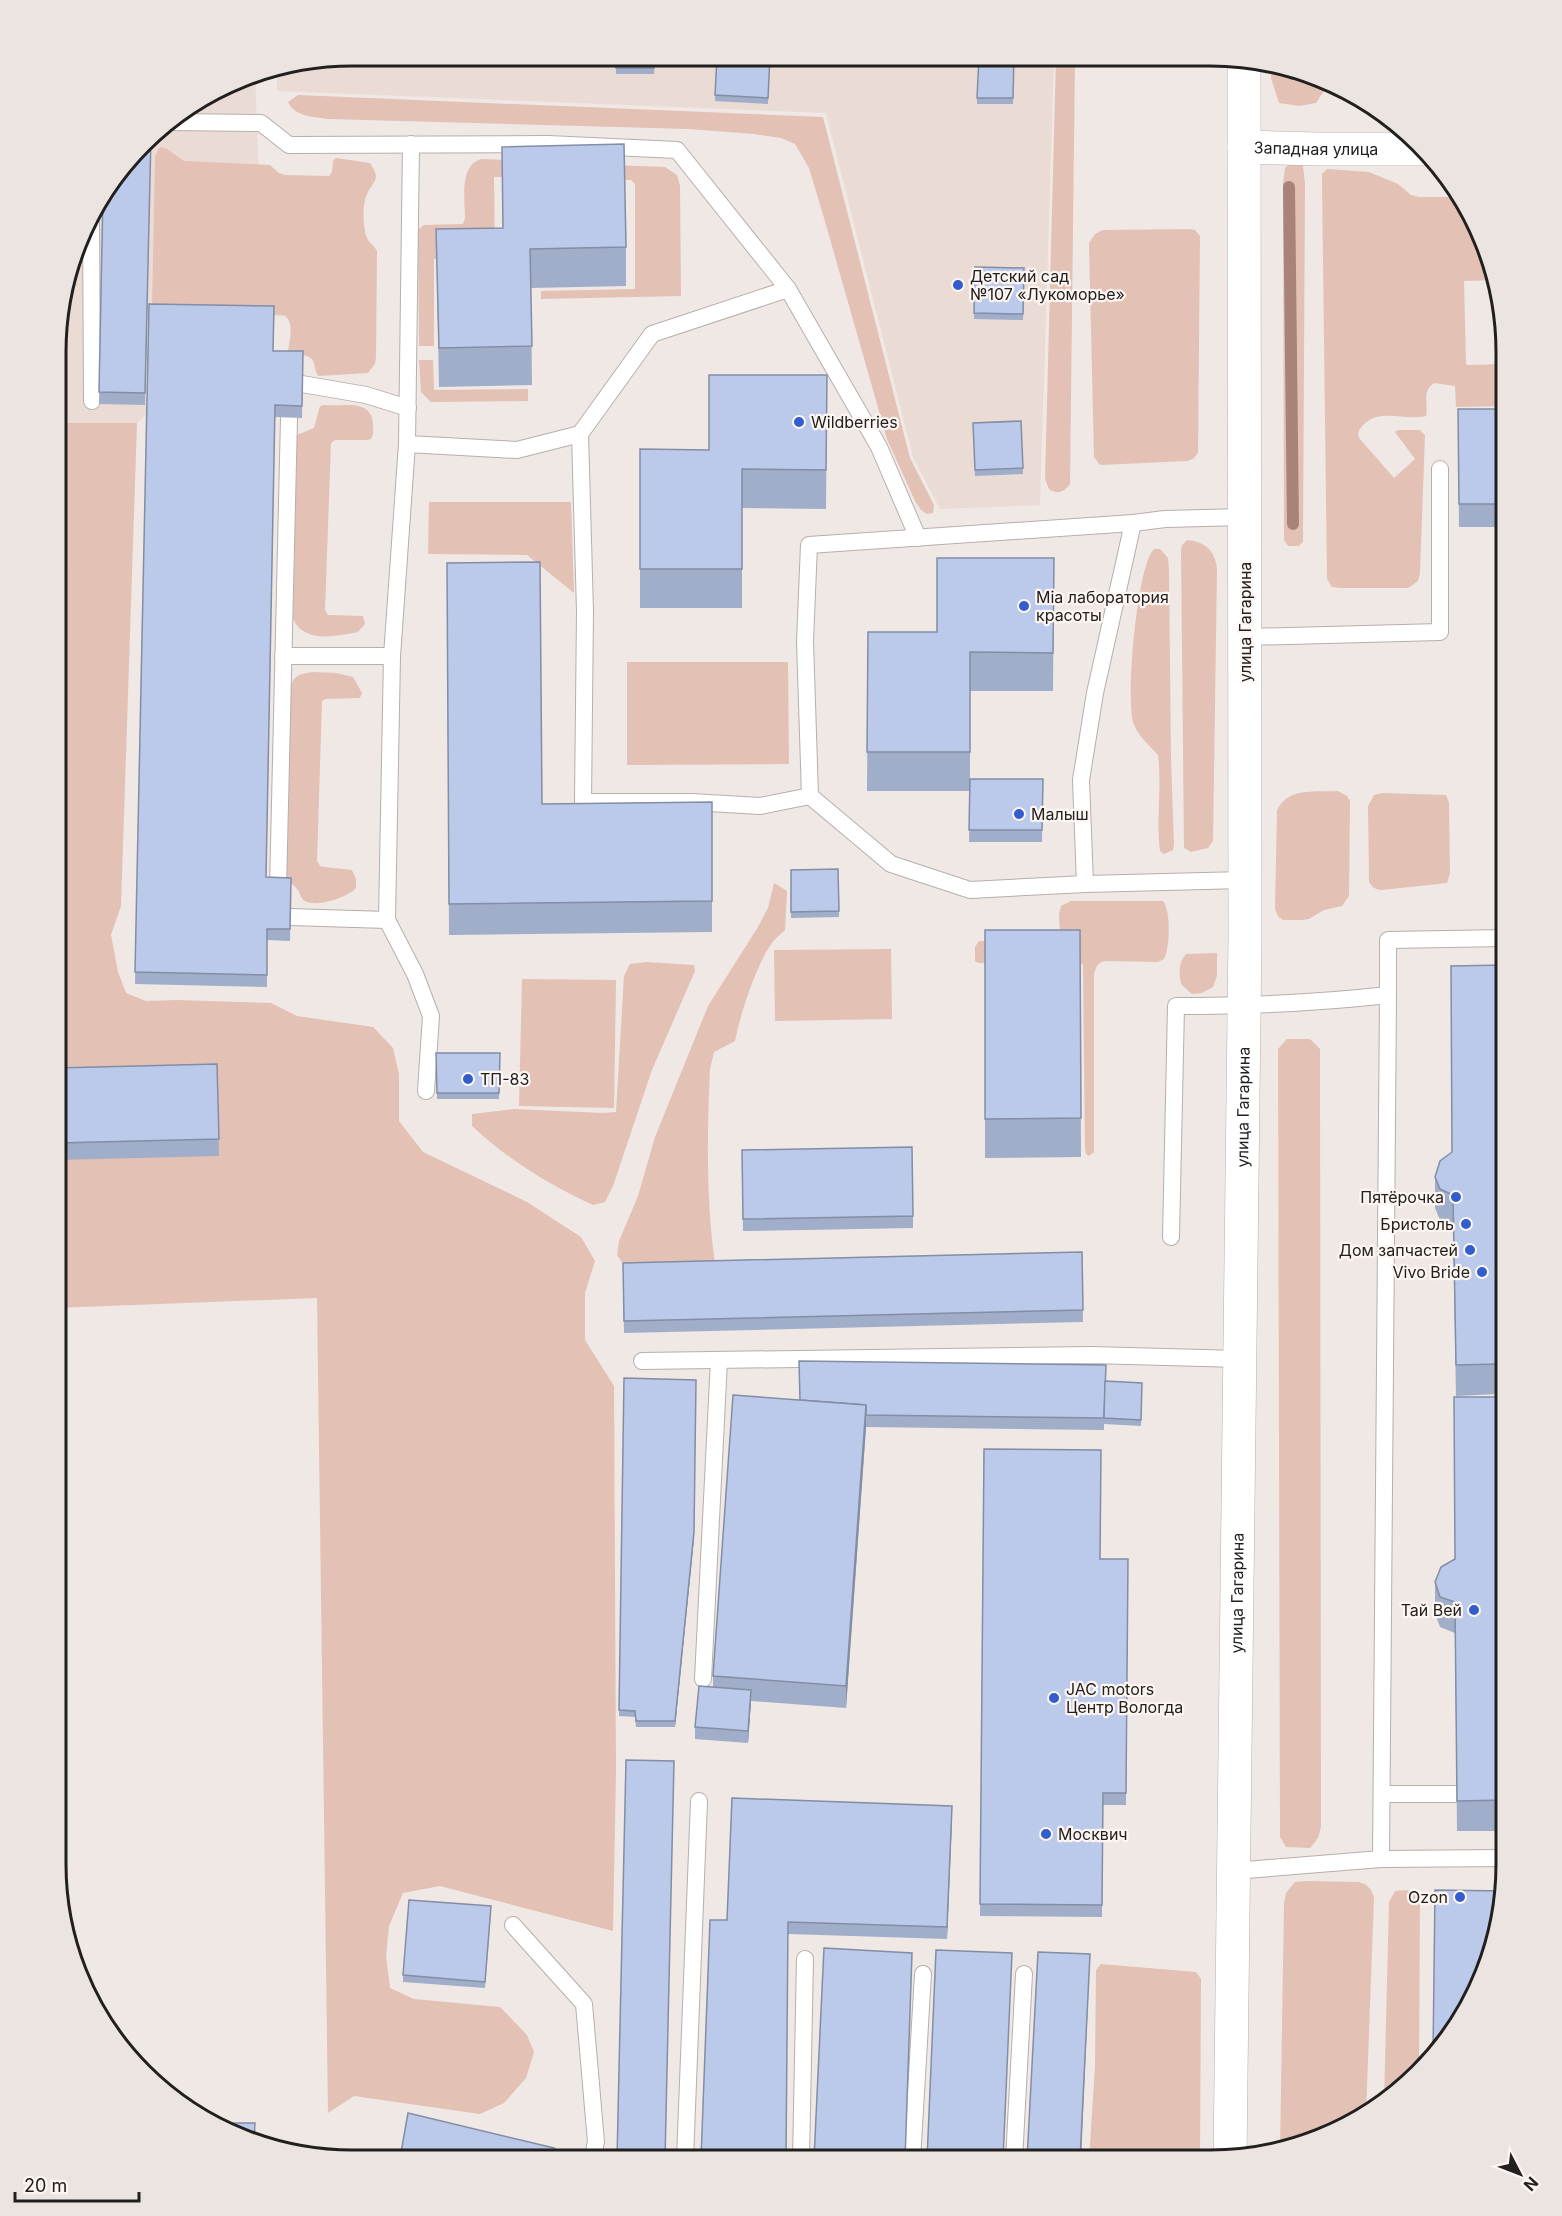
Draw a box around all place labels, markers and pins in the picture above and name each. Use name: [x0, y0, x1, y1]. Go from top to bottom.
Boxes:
place label: Детский сад №107 «Лукоморье»: [970, 266, 1125, 304]
marker: Детский сад №107 «Лукоморье»: [951, 278, 965, 292]
place label: Wildberries: [811, 412, 898, 432]
marker: Wildberries: [792, 415, 806, 429]
place label: Mia лаборатория красоты: [1036, 587, 1169, 625]
marker: Mia лаборатория красоты: [1017, 599, 1031, 613]
place label: Малыш: [1031, 804, 1089, 824]
marker: Малыш: [1012, 807, 1026, 821]
place label: ТП-83: [480, 1069, 529, 1089]
marker: ТП-83: [461, 1072, 475, 1086]
place label: Пятёрочка: [1360, 1187, 1444, 1207]
marker: Пятёрочка: [1449, 1190, 1463, 1204]
place label: Бристоль: [1380, 1214, 1454, 1234]
marker: Бристоль: [1459, 1217, 1473, 1231]
place label: Дом запчастей: [1339, 1240, 1458, 1260]
marker: Дом запчастей: [1463, 1243, 1477, 1257]
place label: Vivo Bride: [1393, 1262, 1470, 1282]
marker: Vivo Bride: [1475, 1265, 1489, 1279]
place label: Тай Вей: [1401, 1600, 1462, 1620]
marker: Тай Вей: [1467, 1603, 1481, 1617]
place label: JAC motors Центр Вологда: [1066, 1679, 1183, 1717]
marker: JAC motors Центр Вологда: [1047, 1691, 1061, 1705]
place label: Москвич: [1058, 1824, 1128, 1844]
marker: Москвич: [1039, 1827, 1053, 1841]
place label: Ozon: [1408, 1887, 1448, 1907]
marker: Ozon: [1453, 1890, 1467, 1904]

